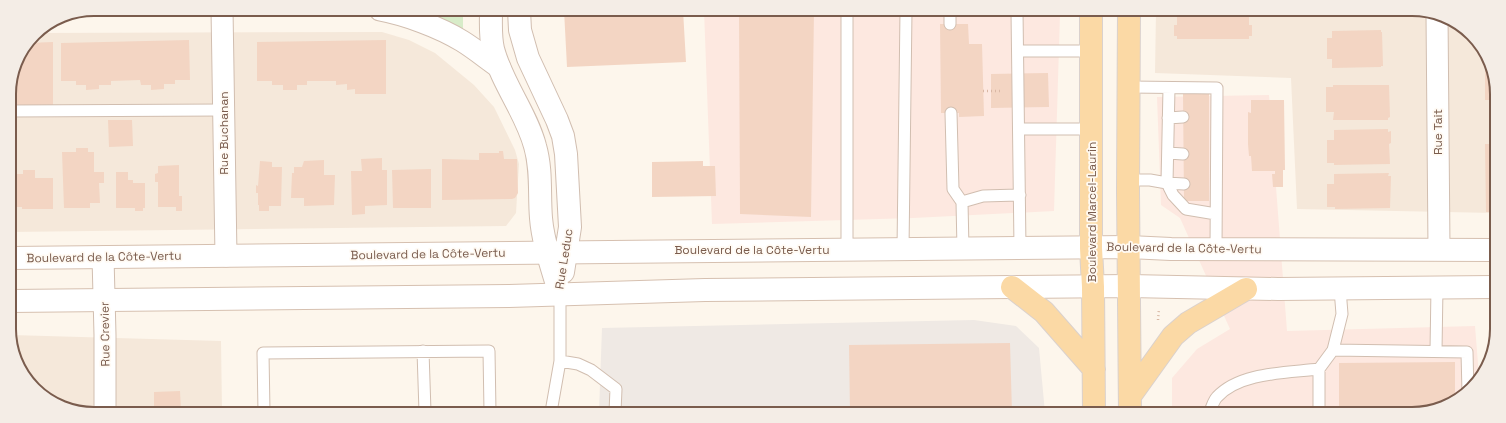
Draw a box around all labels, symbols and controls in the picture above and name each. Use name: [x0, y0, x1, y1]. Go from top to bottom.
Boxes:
street label: Rue Buchanan: [216, 91, 232, 175]
street label: Rue Tait: [1430, 109, 1446, 155]
street label: Boulevard Marcel-Laurin: [1084, 142, 1100, 282]
street label: Rue Leduc: [551, 228, 577, 290]
street label: Boulevard de la Côte-Vertu: [1106, 239, 1262, 257]
street label: Boulevard de la Côte-Vertu: [674, 242, 830, 258]
street label: Boulevard de la Côte-Vertu: [350, 245, 506, 263]
street label: Boulevard de la Côte-Vertu: [26, 248, 182, 266]
street label: Rue Crevier: [96, 301, 114, 367]

